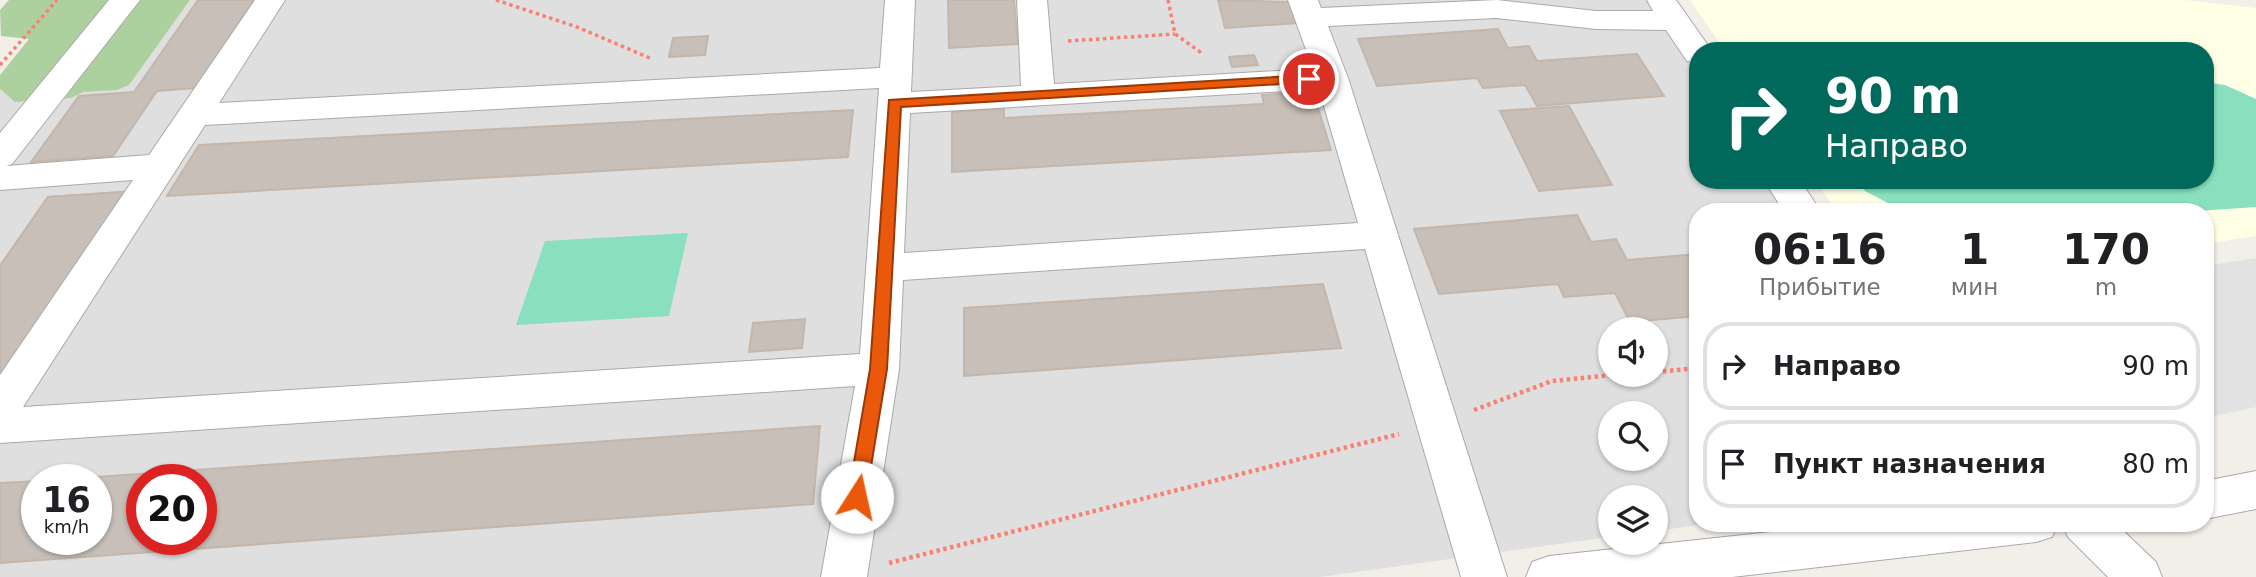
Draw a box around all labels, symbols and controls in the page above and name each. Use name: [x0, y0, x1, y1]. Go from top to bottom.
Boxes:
pin: [1279, 49, 1339, 109]
icon: arrive: [1290, 60, 1328, 98]
text: 90 m: [1825, 68, 1961, 125]
icon: right: [1710, 70, 1801, 161]
text: Направо: [1825, 127, 1968, 165]
text: 06:16: [1753, 225, 1887, 274]
text: 1: [1960, 225, 1989, 274]
text: 170: [2062, 225, 2150, 274]
text: Прибытие: [1759, 274, 1881, 300]
text: мин: [1951, 274, 1998, 300]
text: m: [2095, 274, 2117, 300]
map controls: [1598, 317, 1668, 555]
button: sound: [1598, 317, 1668, 387]
icon: right: [1714, 347, 1752, 385]
text: Направо: [1773, 351, 1901, 381]
text: 90 m: [2122, 351, 2189, 381]
button: search: [1598, 401, 1668, 471]
icon: arrive: [1714, 445, 1752, 483]
text: Пункт назначения: [1773, 449, 2046, 479]
text: 80 m: [2122, 449, 2189, 479]
position arrow: [820, 460, 894, 534]
speed limit sign: 20: [126, 464, 217, 555]
text: 16: [42, 480, 91, 520]
button: layers: [1598, 485, 1668, 555]
text: km/h: [44, 516, 89, 537]

